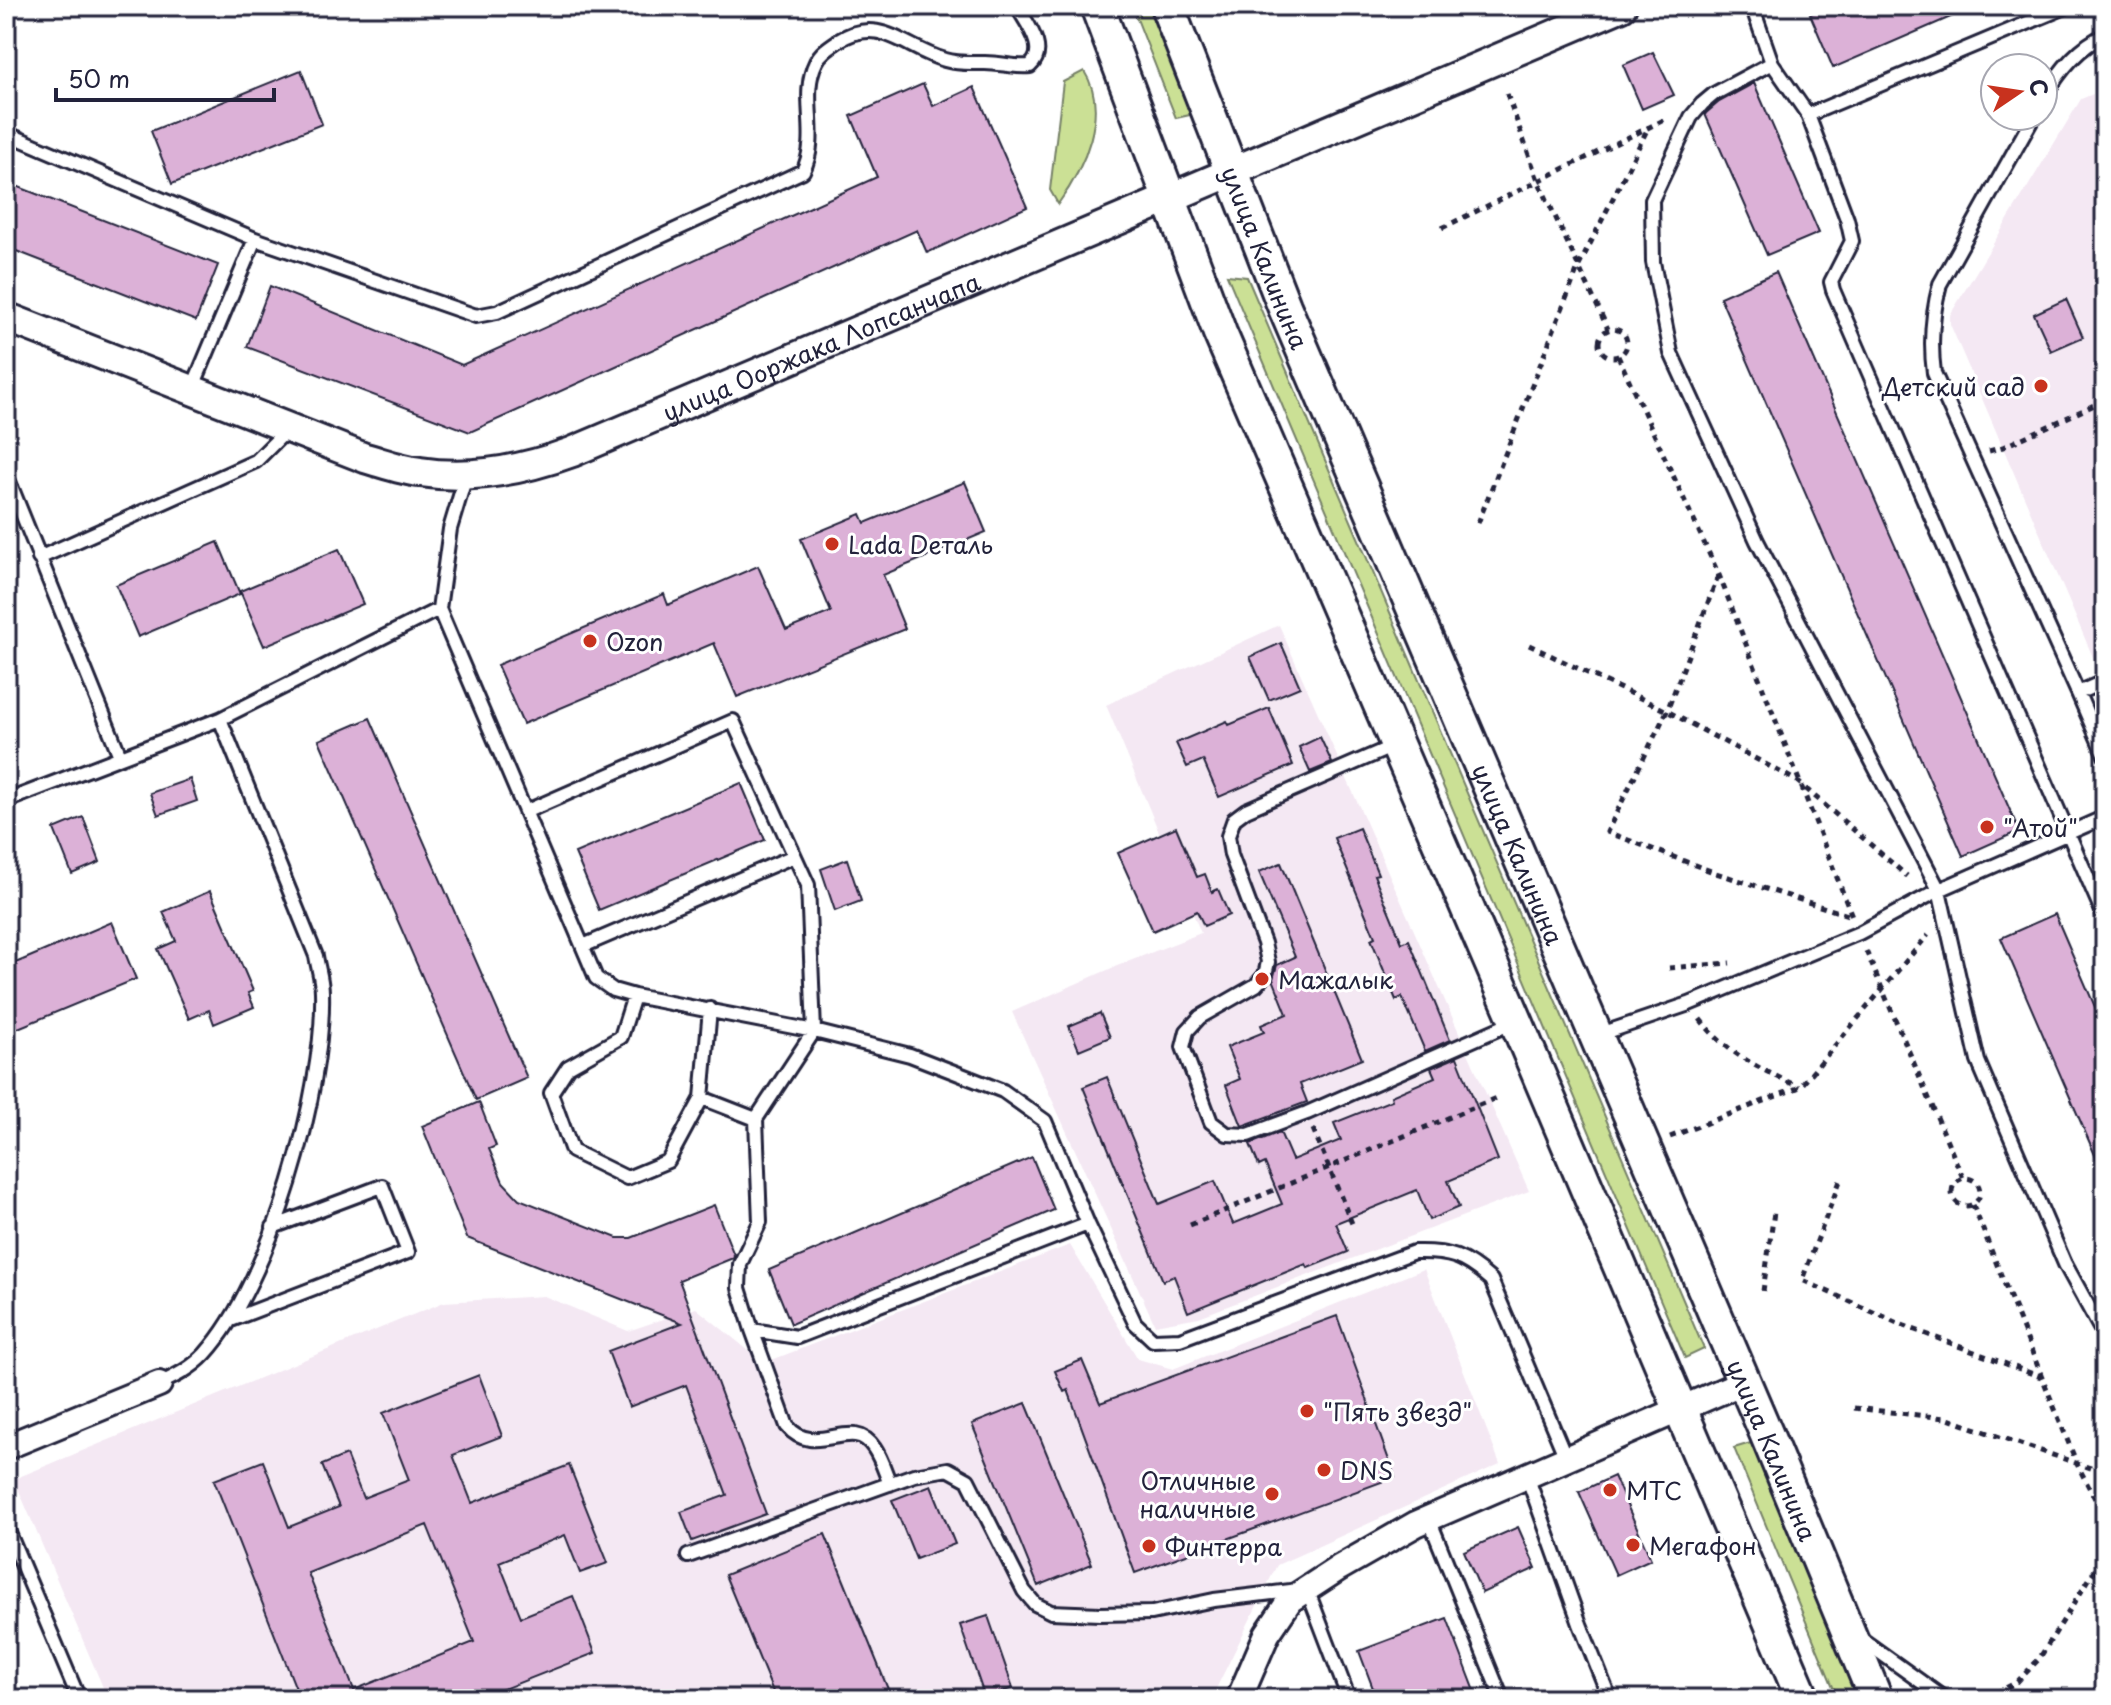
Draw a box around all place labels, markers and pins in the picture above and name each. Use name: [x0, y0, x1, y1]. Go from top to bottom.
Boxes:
place label: Детский сад: [1881, 368, 2025, 404]
marker: Детский сад: [2032, 377, 2050, 395]
place label: Lada Dеталь: [848, 526, 993, 562]
marker: Lada Dеталь: [823, 535, 841, 553]
place label: Ozon: [606, 623, 663, 659]
marker: Ozon: [581, 632, 599, 650]
place label: "Атой": [2003, 809, 2078, 845]
marker: "Атой": [1978, 818, 1996, 836]
place label: Мажалык: [1278, 961, 1394, 997]
marker: Мажалык: [1253, 970, 1271, 988]
place label: "Пять звезд": [1323, 1393, 1472, 1429]
marker: "Пять звезд": [1298, 1402, 1316, 1420]
place label: DNS: [1340, 1452, 1393, 1488]
marker: DNS: [1315, 1461, 1333, 1479]
place label: Отличные наличные: [1139, 1462, 1256, 1526]
place label: МТС: [1626, 1472, 1682, 1508]
marker: МТС: [1601, 1481, 1619, 1499]
marker: Отличные наличные: [1263, 1485, 1281, 1503]
place label: Мегафон: [1649, 1527, 1757, 1563]
place label: Финтерра: [1165, 1528, 1282, 1564]
marker: Мегафон: [1624, 1536, 1642, 1554]
marker: Финтерра: [1140, 1537, 1158, 1555]

